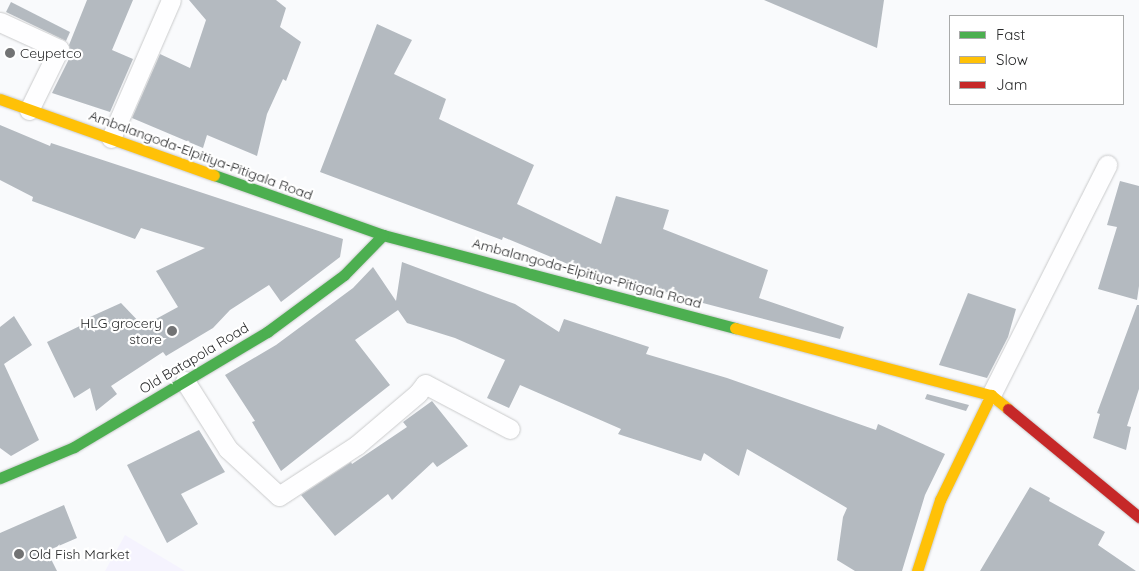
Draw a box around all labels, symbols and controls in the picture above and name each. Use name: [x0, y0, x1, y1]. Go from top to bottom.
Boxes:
legend: [949, 15, 1124, 105]
text: Fast: [996, 25, 1025, 44]
place label: Ceypetco: [20, 45, 82, 61]
marker: Ceypetco: [4, 47, 16, 59]
text: Slow: [996, 50, 1028, 69]
text: Jam: [996, 75, 1027, 94]
street label: Ambalangoda-Elpitiya-Pitigala Road: [87, 107, 315, 203]
street label: Ambalangoda-Elpitiya-Pitigala Road: [471, 234, 703, 312]
place label: HLG grocery store: [80, 315, 162, 348]
street label: Old Batapola Road: [136, 319, 252, 397]
marker: HLG grocery store: [166, 325, 178, 337]
place label: Old Fish Market: [29, 546, 130, 562]
marker: Old Fish Market: [13, 548, 25, 560]

